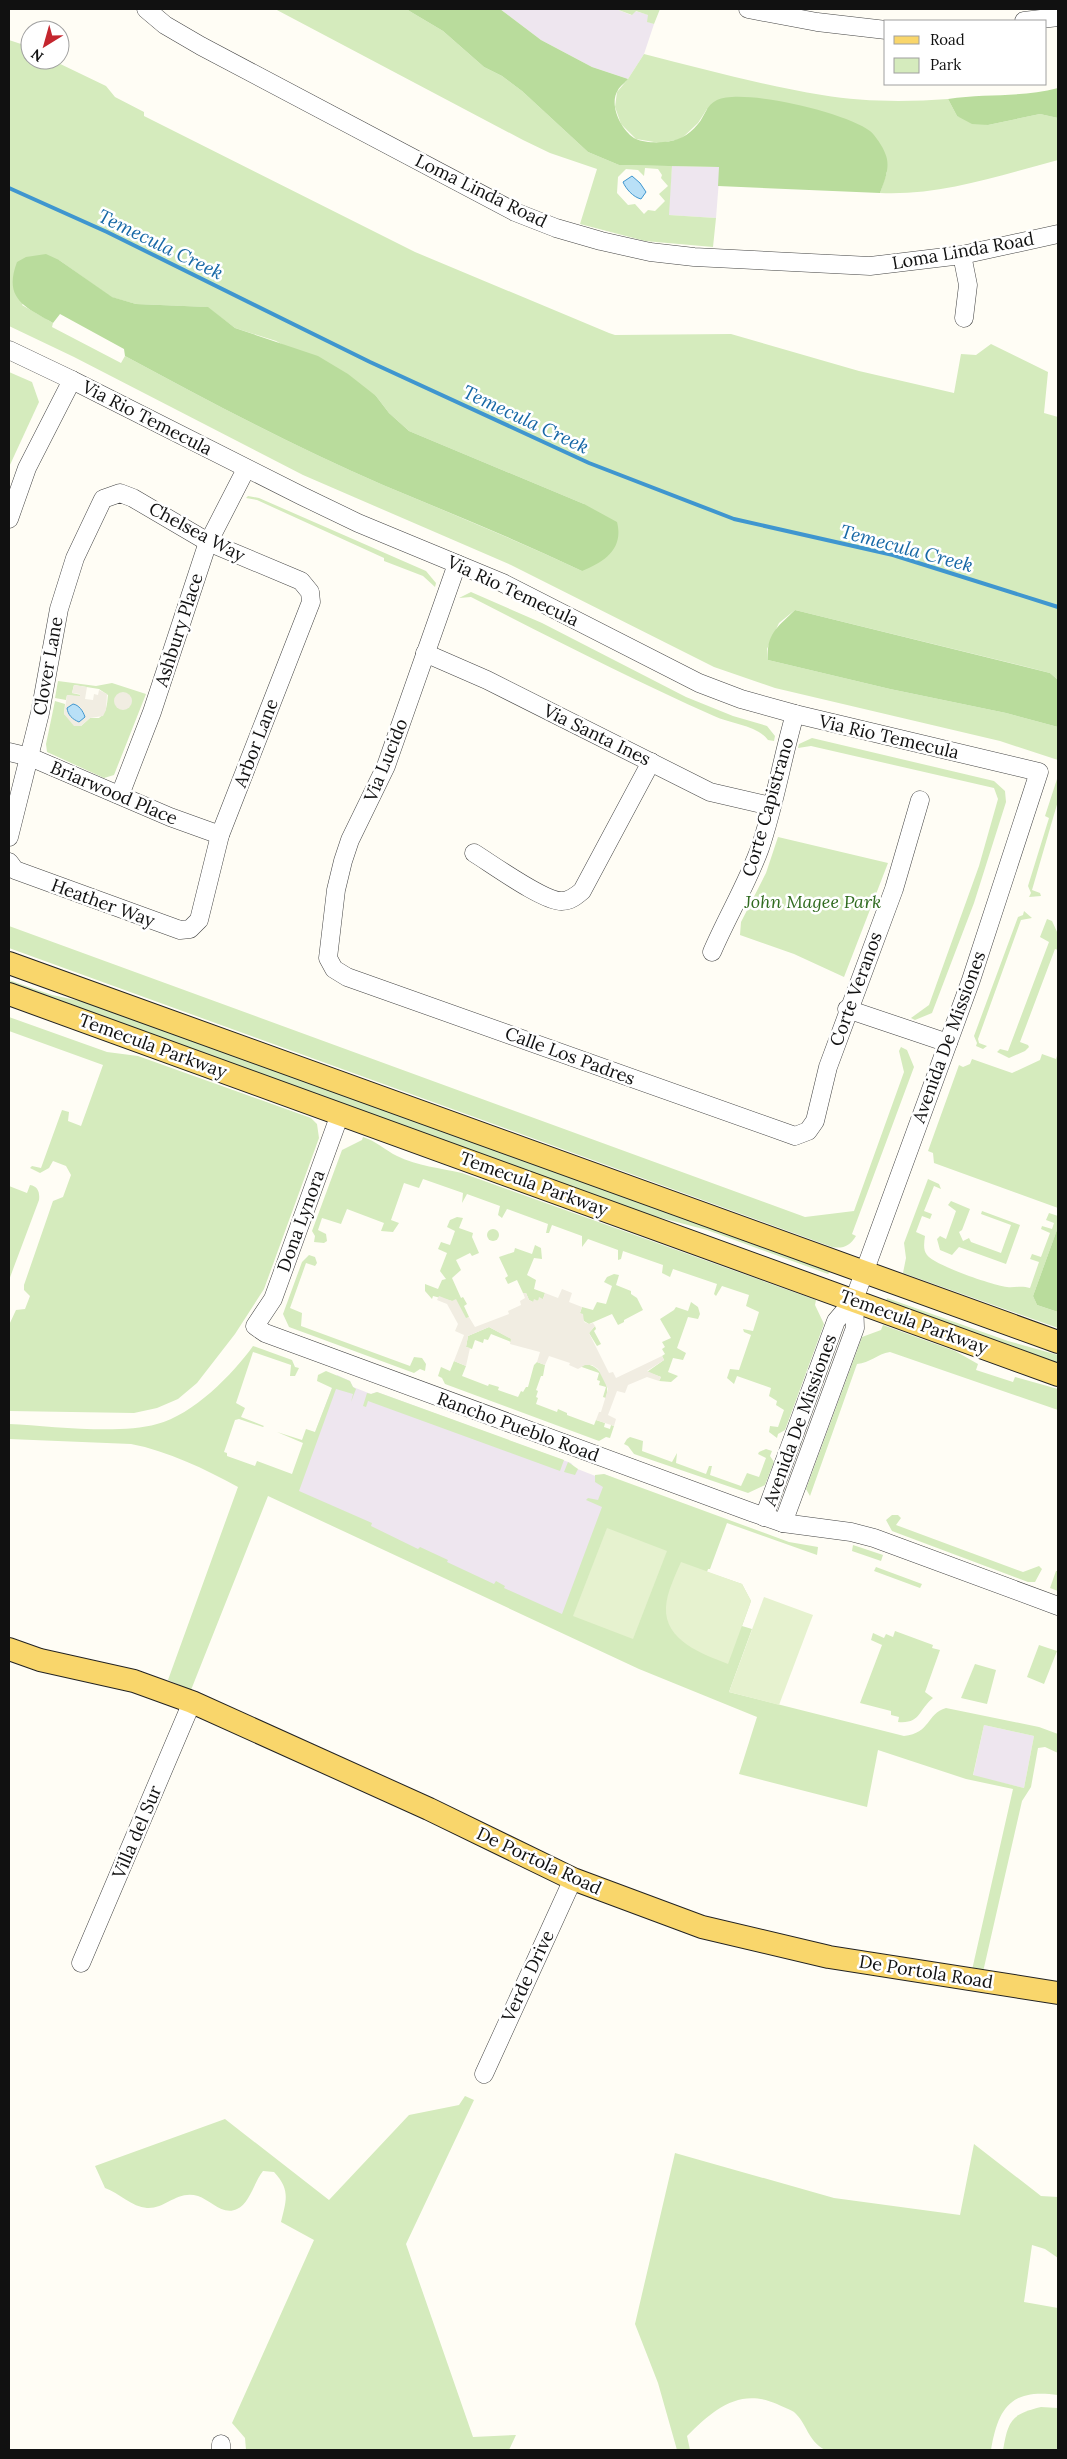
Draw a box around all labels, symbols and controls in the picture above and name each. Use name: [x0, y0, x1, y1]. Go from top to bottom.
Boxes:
north arrow: [20, 20, 70, 70]
legend: [884, 20, 1047, 85]
text: Road: [930, 30, 965, 49]
text: N: [27, 45, 47, 66]
text: Park: [930, 55, 961, 74]
street label: Loma Linda Road: [411, 149, 551, 233]
water label: Temecula Creek: [94, 203, 228, 285]
street label: Loma Linda Road: [890, 227, 1036, 274]
street label: Via Rio Temecula: [77, 374, 216, 460]
water label: Temecula Creek: [459, 379, 593, 459]
street label: Chelsea Way: [145, 497, 250, 567]
water label: Temecula Creek: [838, 519, 976, 577]
street label: Via Rio Temecula: [443, 550, 583, 631]
street label: Ashbury Place: [149, 570, 208, 691]
street label: Clover Lane: [28, 614, 68, 717]
street label: Arbor Lane: [228, 695, 283, 791]
street label: Via Santa Ines: [539, 698, 655, 770]
street label: Via Rio Temecula: [816, 709, 961, 764]
street label: Via Lucido: [358, 715, 413, 806]
street label: Corte Capistrano: [737, 735, 798, 879]
street label: Briarwood Place: [47, 755, 182, 830]
street label: Heather Way: [48, 873, 158, 932]
park label: John Magee Park: [744, 890, 881, 913]
street label: Corte Veranos: [824, 928, 887, 1049]
street label: Avenida De Missiones: [906, 948, 990, 1127]
street label: Temecula Parkway: [76, 1008, 231, 1083]
street label: Calle Los Padres: [502, 1021, 638, 1090]
street label: Temecula Parkway: [457, 1146, 612, 1221]
street label: Dona Lynora: [271, 1167, 330, 1275]
street label: Temecula Parkway: [837, 1284, 992, 1359]
street label: Avenida De Missiones: [757, 1331, 841, 1510]
street label: Rancho Pueblo Road: [434, 1386, 603, 1467]
street label: Villa del Sur: [106, 1781, 167, 1883]
street label: De Portola Road: [473, 1822, 606, 1900]
street label: Verde Drive: [496, 1926, 559, 2026]
street label: De Portola Road: [857, 1950, 995, 1993]

